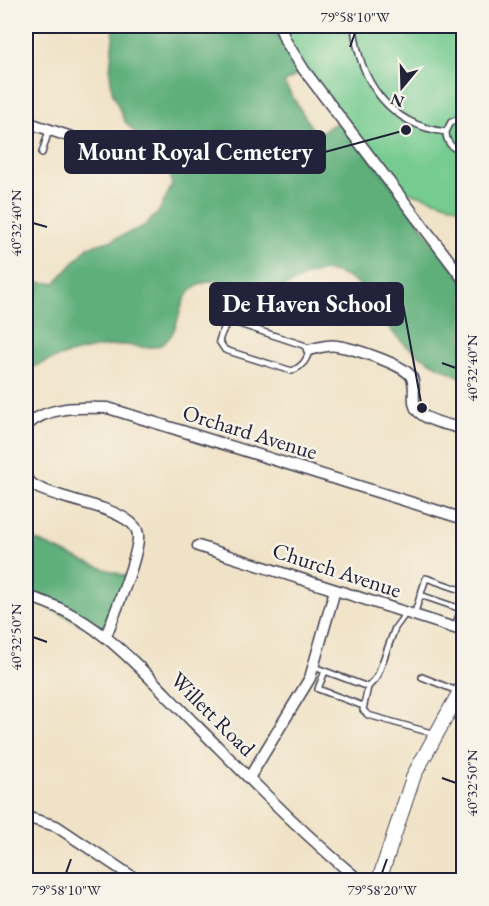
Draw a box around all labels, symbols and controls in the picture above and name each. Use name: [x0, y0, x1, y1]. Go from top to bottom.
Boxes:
text: 79°58'10"W: [320, 7, 390, 26]
north arrow: [372, 57, 432, 117]
text: N: [388, 89, 407, 113]
callout: Mount Royal Cemetery: [65, 131, 325, 173]
text: Mount Royal Cemetery: [77, 136, 313, 168]
text: 40°32'40"N: [6, 189, 25, 257]
callout: De Haven School: [210, 283, 403, 325]
text: De Haven School: [222, 288, 392, 319]
text: 40°32'40"N: [462, 334, 481, 402]
street label: Orchard Avenue: [179, 398, 321, 466]
street label: Church Avenue: [269, 536, 405, 605]
text: 40°32'50"N: [6, 603, 25, 671]
street label: Willett Road: [164, 665, 262, 763]
text: 40°32'50"N: [462, 749, 481, 817]
text: 79°58'10"W: [31, 880, 101, 899]
text: 79°58'20"W: [347, 880, 417, 899]

